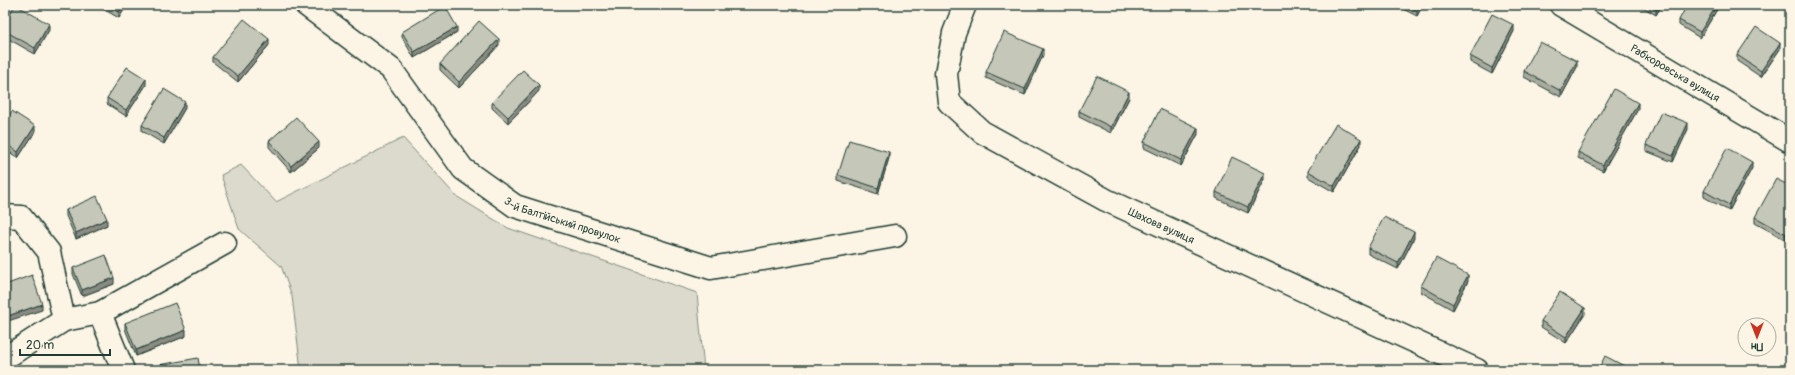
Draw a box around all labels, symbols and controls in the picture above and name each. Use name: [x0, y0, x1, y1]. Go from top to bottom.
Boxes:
street label: Рабкоровська вулиця: [1628, 42, 1722, 105]
street label: 3-й Балтійський провулок: [502, 194, 623, 246]
street label: Шахова вулиця: [1126, 205, 1196, 247]
north arrow: [1737, 317, 1777, 357]
scale bar: [20, 331, 110, 357]
text: 20 m: [26, 338, 55, 353]
text: Пн: [1750, 340, 1763, 353]

